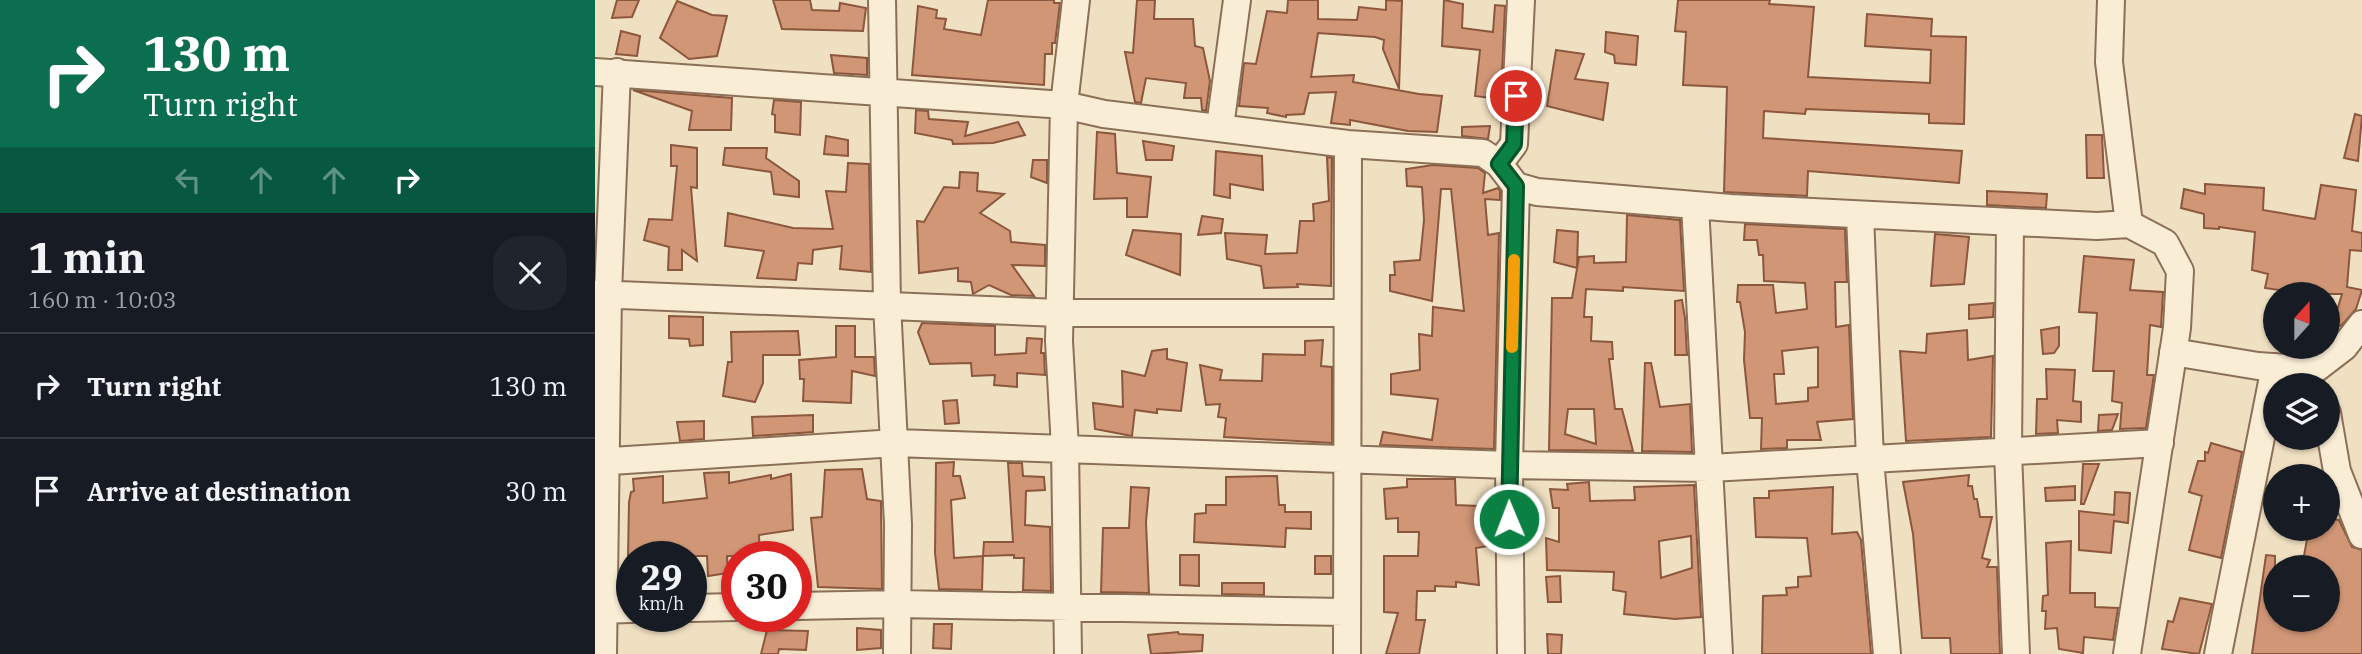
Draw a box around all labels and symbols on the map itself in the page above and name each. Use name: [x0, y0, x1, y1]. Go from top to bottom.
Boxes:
pin: [1486, 66, 1546, 126]
north arrow: [2263, 282, 2340, 359]
position arrow: [1472, 482, 1546, 556]
speed limit sign: 30: [721, 541, 812, 632]

